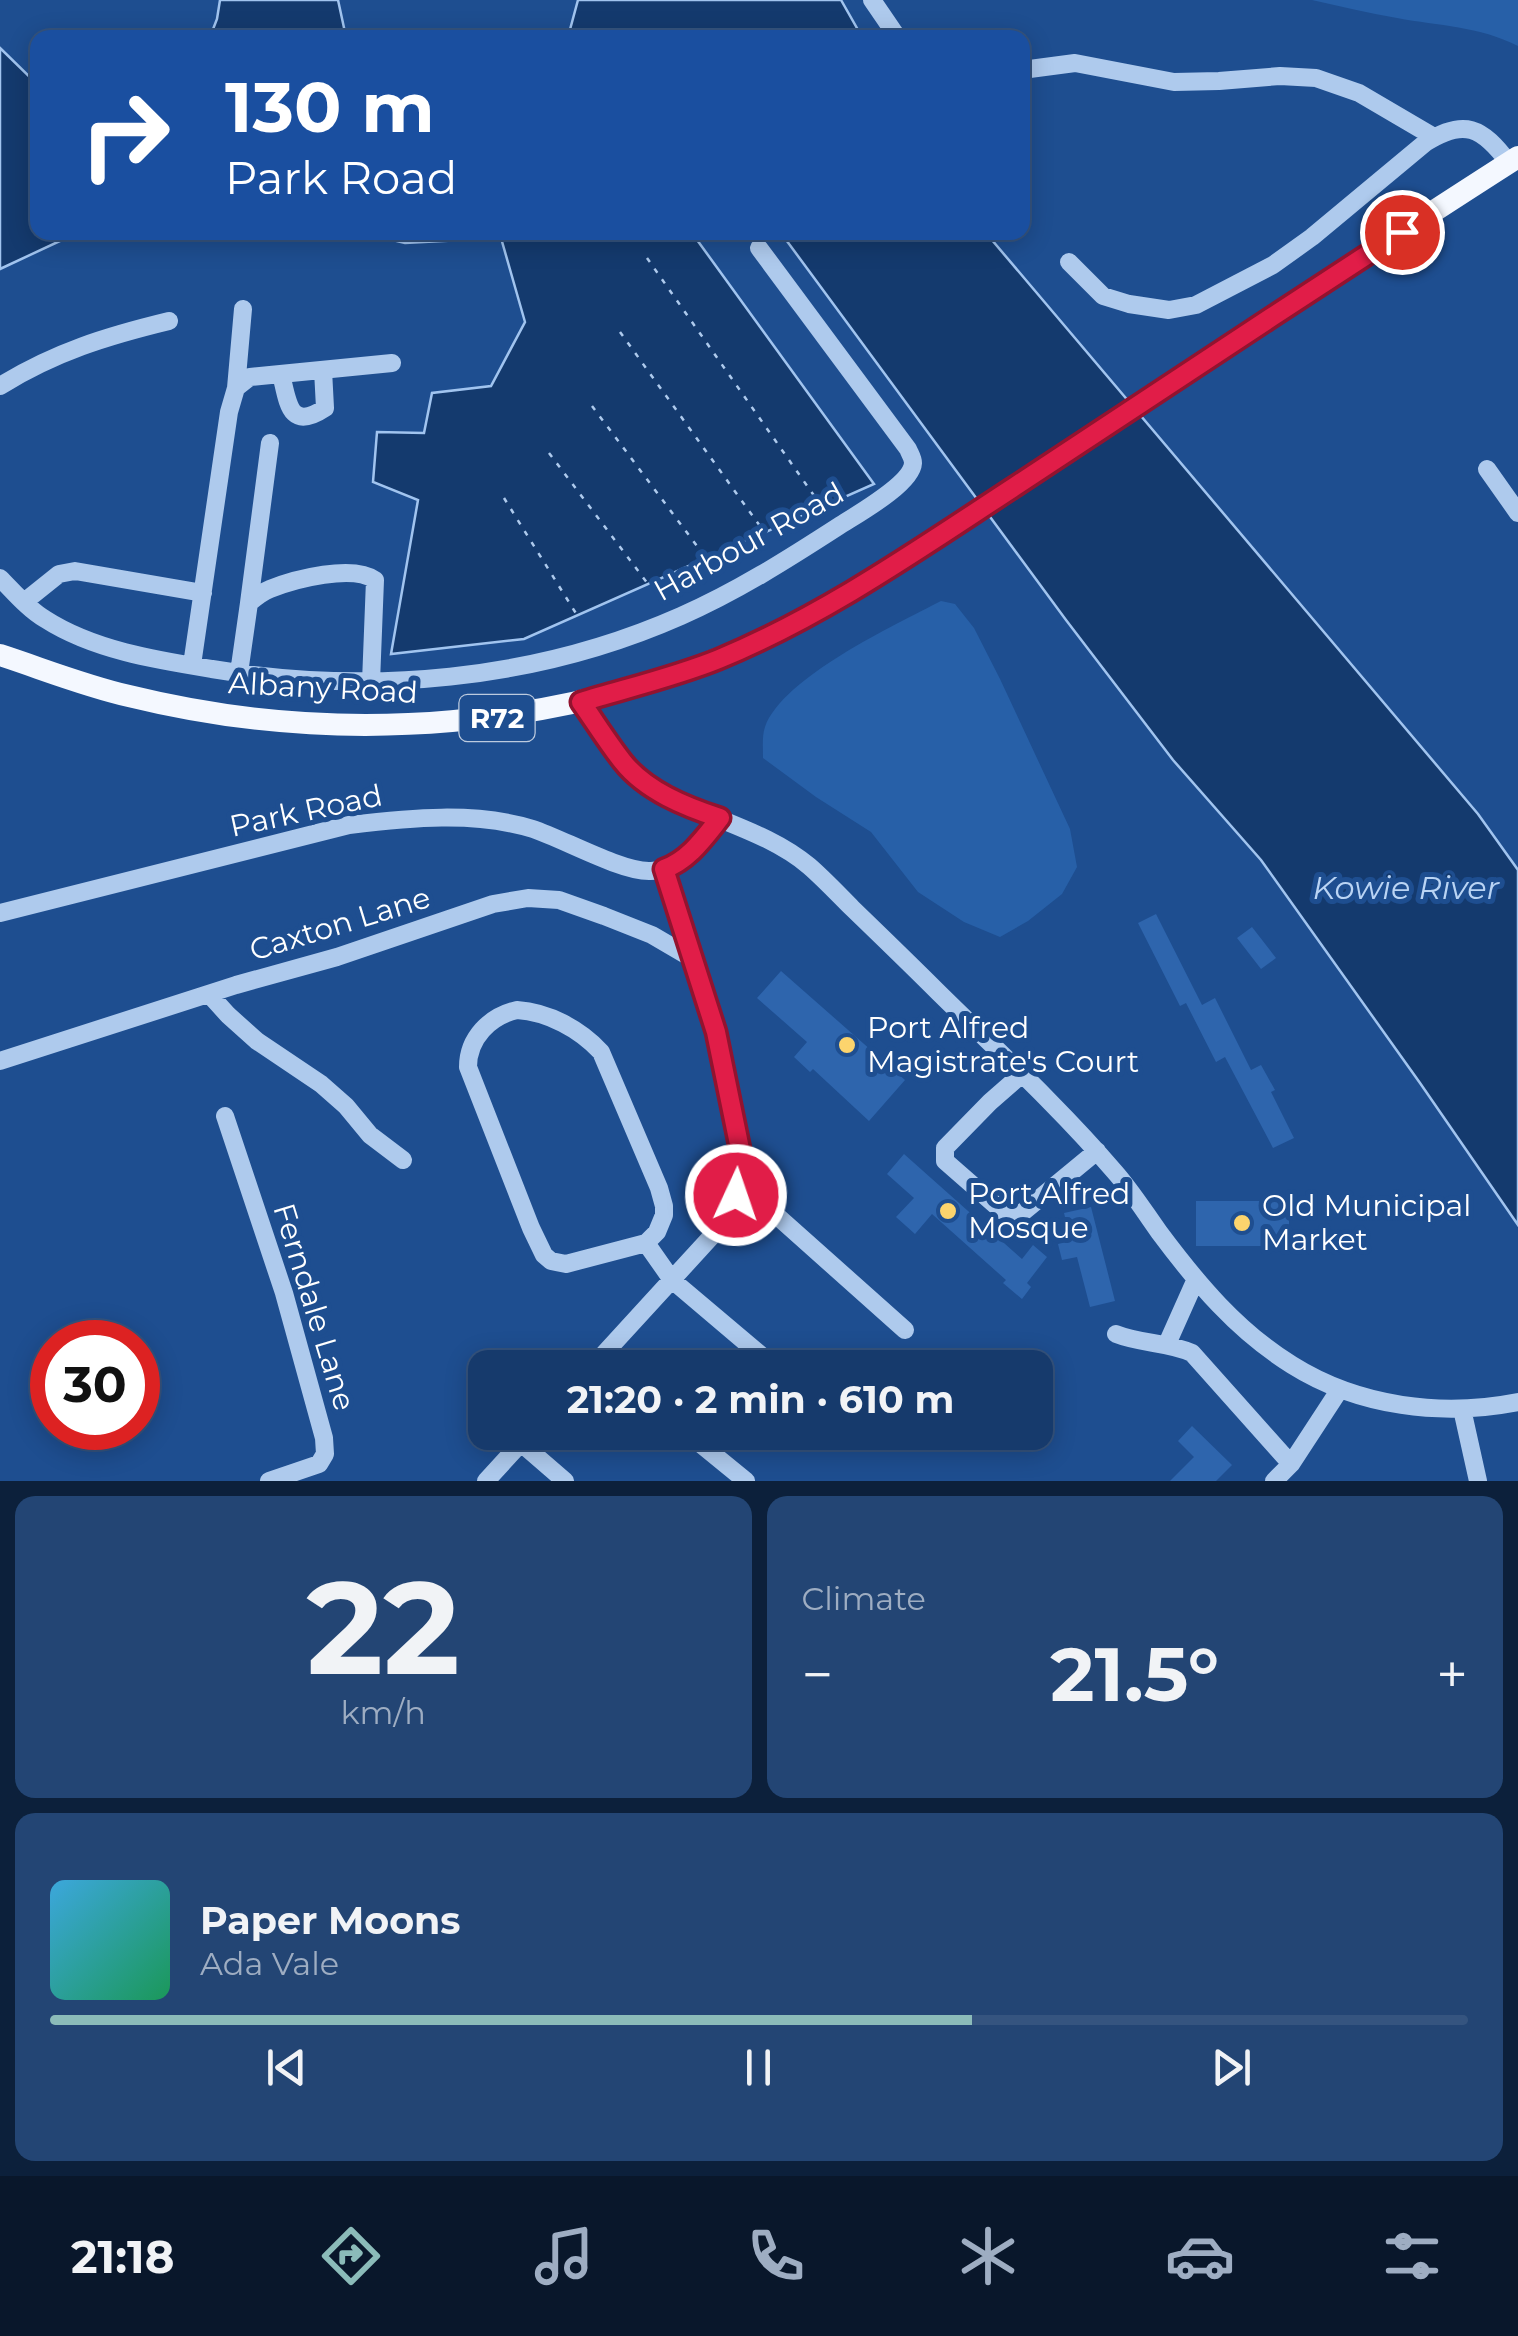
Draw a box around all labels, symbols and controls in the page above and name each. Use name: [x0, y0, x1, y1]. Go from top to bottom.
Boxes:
text: 130 m: [225, 64, 435, 150]
icon: right: [60, 70, 190, 200]
text: Park Road: [225, 150, 457, 205]
pin: [1360, 190, 1445, 275]
icon: arrive: [1375, 205, 1430, 260]
street label: Harbour Road: [647, 474, 850, 609]
street label: Albany Road: [227, 664, 419, 711]
road number: R72: [460, 695, 534, 741]
street label: Park Road: [226, 776, 385, 845]
water label: Kowie River: [1313, 868, 1501, 907]
street label: Caxton Lane: [245, 878, 435, 969]
place label: Port Alfred Magistrate's Court: [867, 1009, 1139, 1080]
marker: Port Alfred Magistrate's Court: [836, 1034, 858, 1056]
position arrow: [684, 1143, 788, 1247]
place label: Port Alfred Mosque: [968, 1175, 1130, 1246]
place label: Old Municipal Market: [1262, 1187, 1471, 1258]
street label: Ferndale Lane: [265, 1199, 364, 1415]
marker: Port Alfred Mosque: [937, 1200, 959, 1222]
marker: Old Municipal Market: [1231, 1212, 1253, 1234]
speed limit sign: 30: [30, 1320, 160, 1450]
text: 21:20 · 2 min · 610 m: [567, 1376, 954, 1423]
text: 22: [307, 1548, 460, 1707]
text: Climate: [802, 1579, 926, 1618]
text: 21.5°: [1050, 1628, 1219, 1720]
text: −: [802, 1641, 833, 1708]
text: +: [1436, 1641, 1468, 1708]
text: km/h: [341, 1693, 426, 1732]
text: Paper Moons: [200, 1897, 461, 1944]
text: Ada Vale: [200, 1944, 339, 1983]
icon: previous: [259, 2040, 314, 2095]
icon: pause: [731, 2040, 786, 2095]
icon: next: [1204, 2040, 1259, 2095]
icon: directions: [316, 2221, 386, 2291]
icon: music: [529, 2221, 599, 2291]
icon: phone: [741, 2221, 811, 2291]
icon: climate: [953, 2221, 1023, 2291]
icon: car: [1165, 2221, 1235, 2291]
icon: filters: [1377, 2221, 1447, 2291]
text: 21:18: [71, 2229, 174, 2284]

